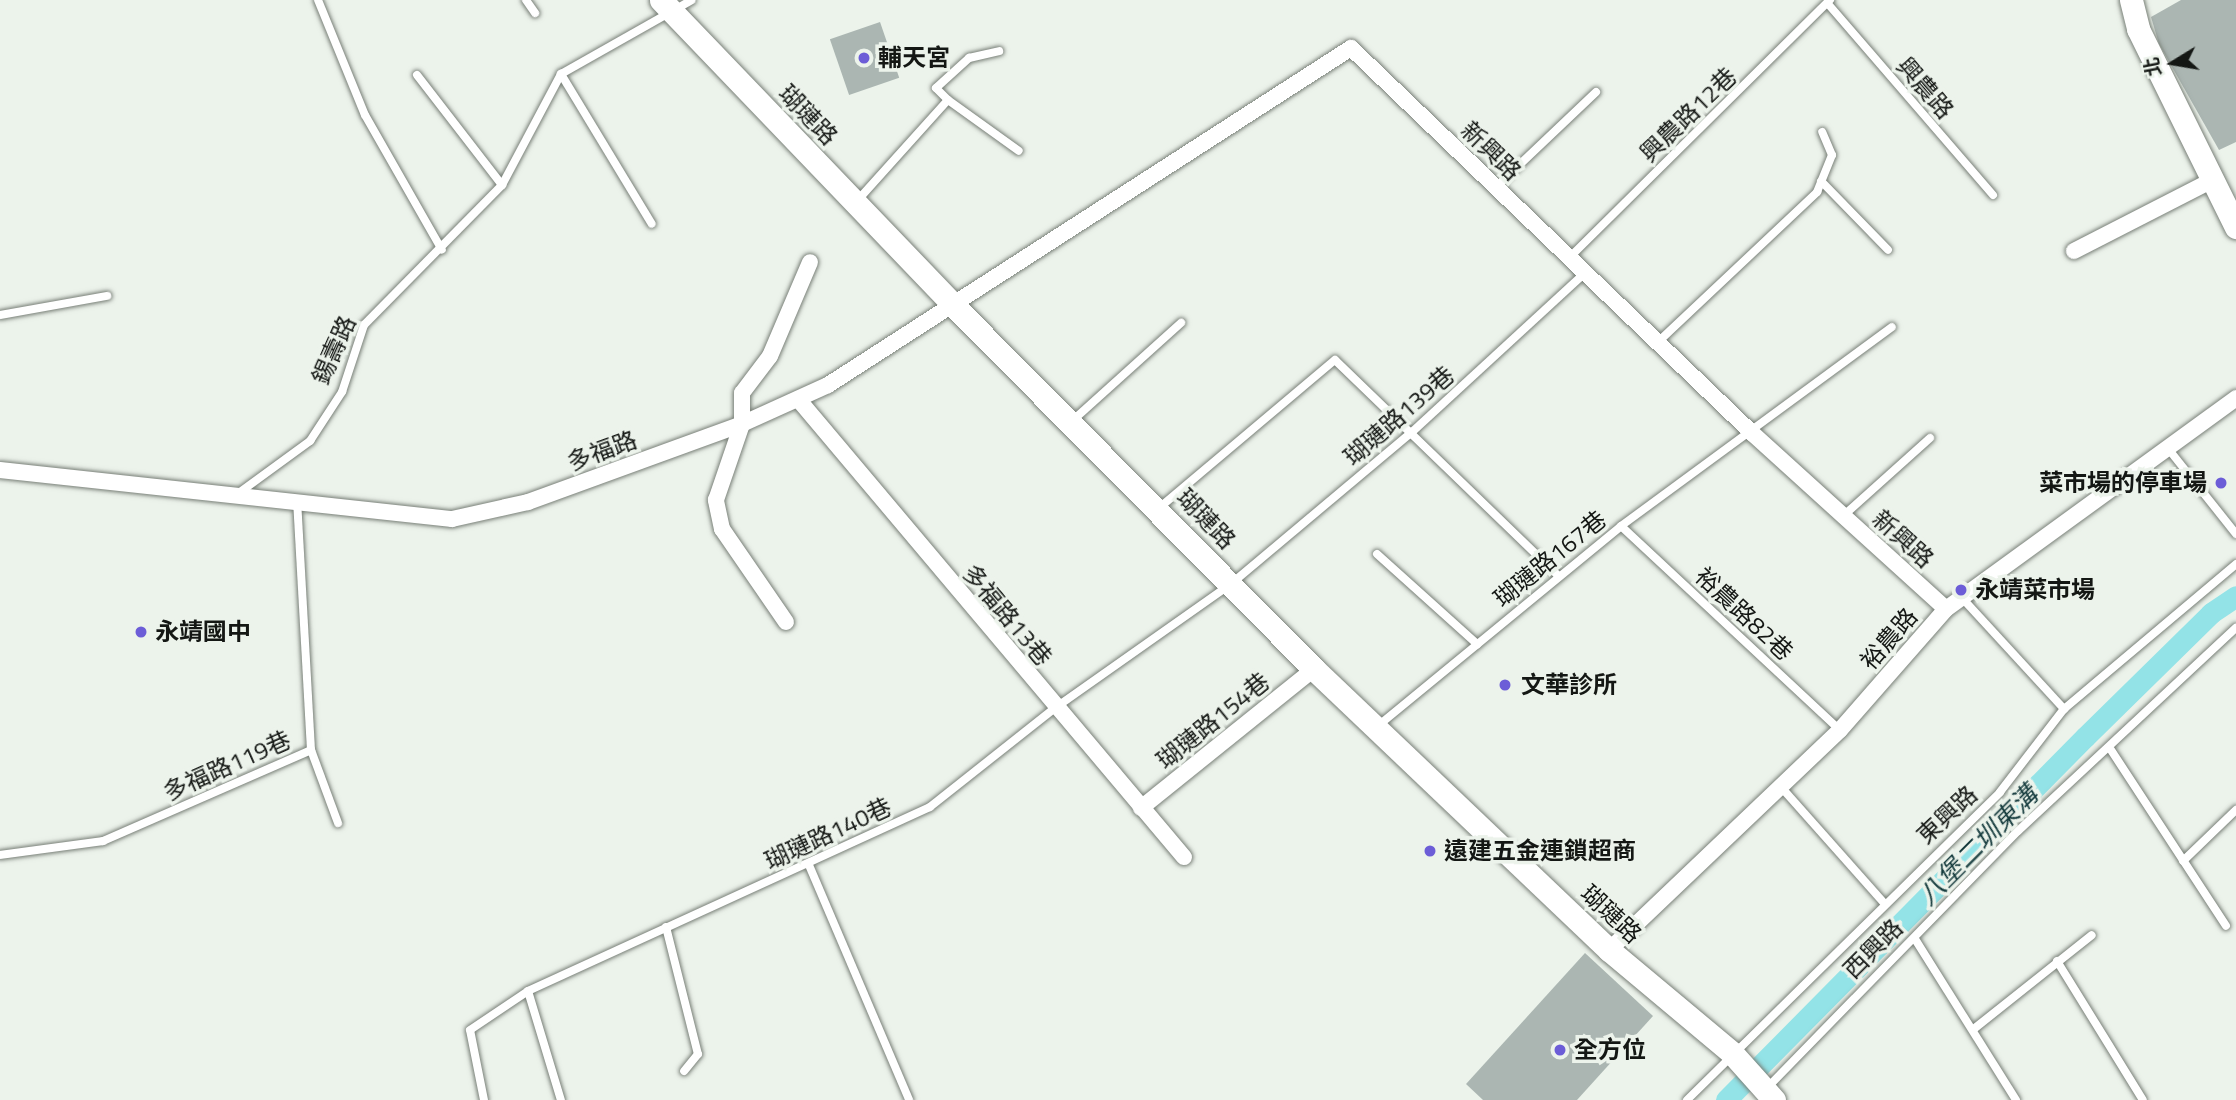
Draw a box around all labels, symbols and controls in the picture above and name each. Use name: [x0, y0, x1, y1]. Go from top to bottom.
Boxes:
north arrow: [2138, 28, 2208, 98]
place label: 輔天宮: [878, 44, 950, 72]
marker: 輔天宮: [856, 50, 872, 66]
street label: 興農路: [1891, 51, 1959, 125]
text: 北: [2136, 55, 2168, 79]
street label: 興農路12巷: [1634, 62, 1742, 168]
street label: 瑚璉路: [773, 79, 843, 151]
street label: 新興路: [1455, 116, 1527, 186]
street label: 錫壽路: [306, 311, 362, 389]
street label: 瑚璉路139巷: [1338, 360, 1460, 472]
street label: 多福路: [563, 425, 641, 477]
place label: 菜市場的停車場: [2039, 469, 2207, 497]
marker: 菜市場的停車場: [2213, 475, 2229, 491]
street label: 瑚璉路: [1171, 483, 1241, 555]
street label: 新興路: [1867, 504, 1939, 574]
street label: 瑚璉路167巷: [1488, 505, 1612, 613]
street label: 多福路13巷: [956, 559, 1058, 671]
street label: 裕農路82巷: [1689, 562, 1799, 666]
place label: 永靖菜市場: [1975, 576, 2095, 604]
marker: 永靖菜市場: [1953, 582, 1969, 598]
street label: 裕農路: [1855, 602, 1923, 676]
place label: 永靖國中: [155, 618, 251, 646]
marker: 永靖國中: [133, 624, 149, 640]
street label: 瑚璉路154巷: [1151, 667, 1275, 775]
place label: 文華診所: [1521, 671, 1617, 699]
marker: 文華診所: [1495, 675, 1515, 695]
street label: 多福路119巷: [159, 725, 295, 807]
water label: 八堡二圳東溝: [1912, 779, 2044, 911]
street label: 東興路: [1911, 780, 1983, 850]
street label: 瑚璉路140巷: [760, 792, 896, 876]
place label: 遠建五金連鎖超商: [1444, 837, 1636, 865]
marker: 遠建五金連鎖超商: [1422, 843, 1438, 859]
street label: 瑚璉路: [1575, 879, 1647, 949]
street label: 西興路: [1837, 913, 1909, 985]
place label: 全方位: [1574, 1036, 1646, 1064]
marker: 全方位: [1552, 1042, 1568, 1058]

